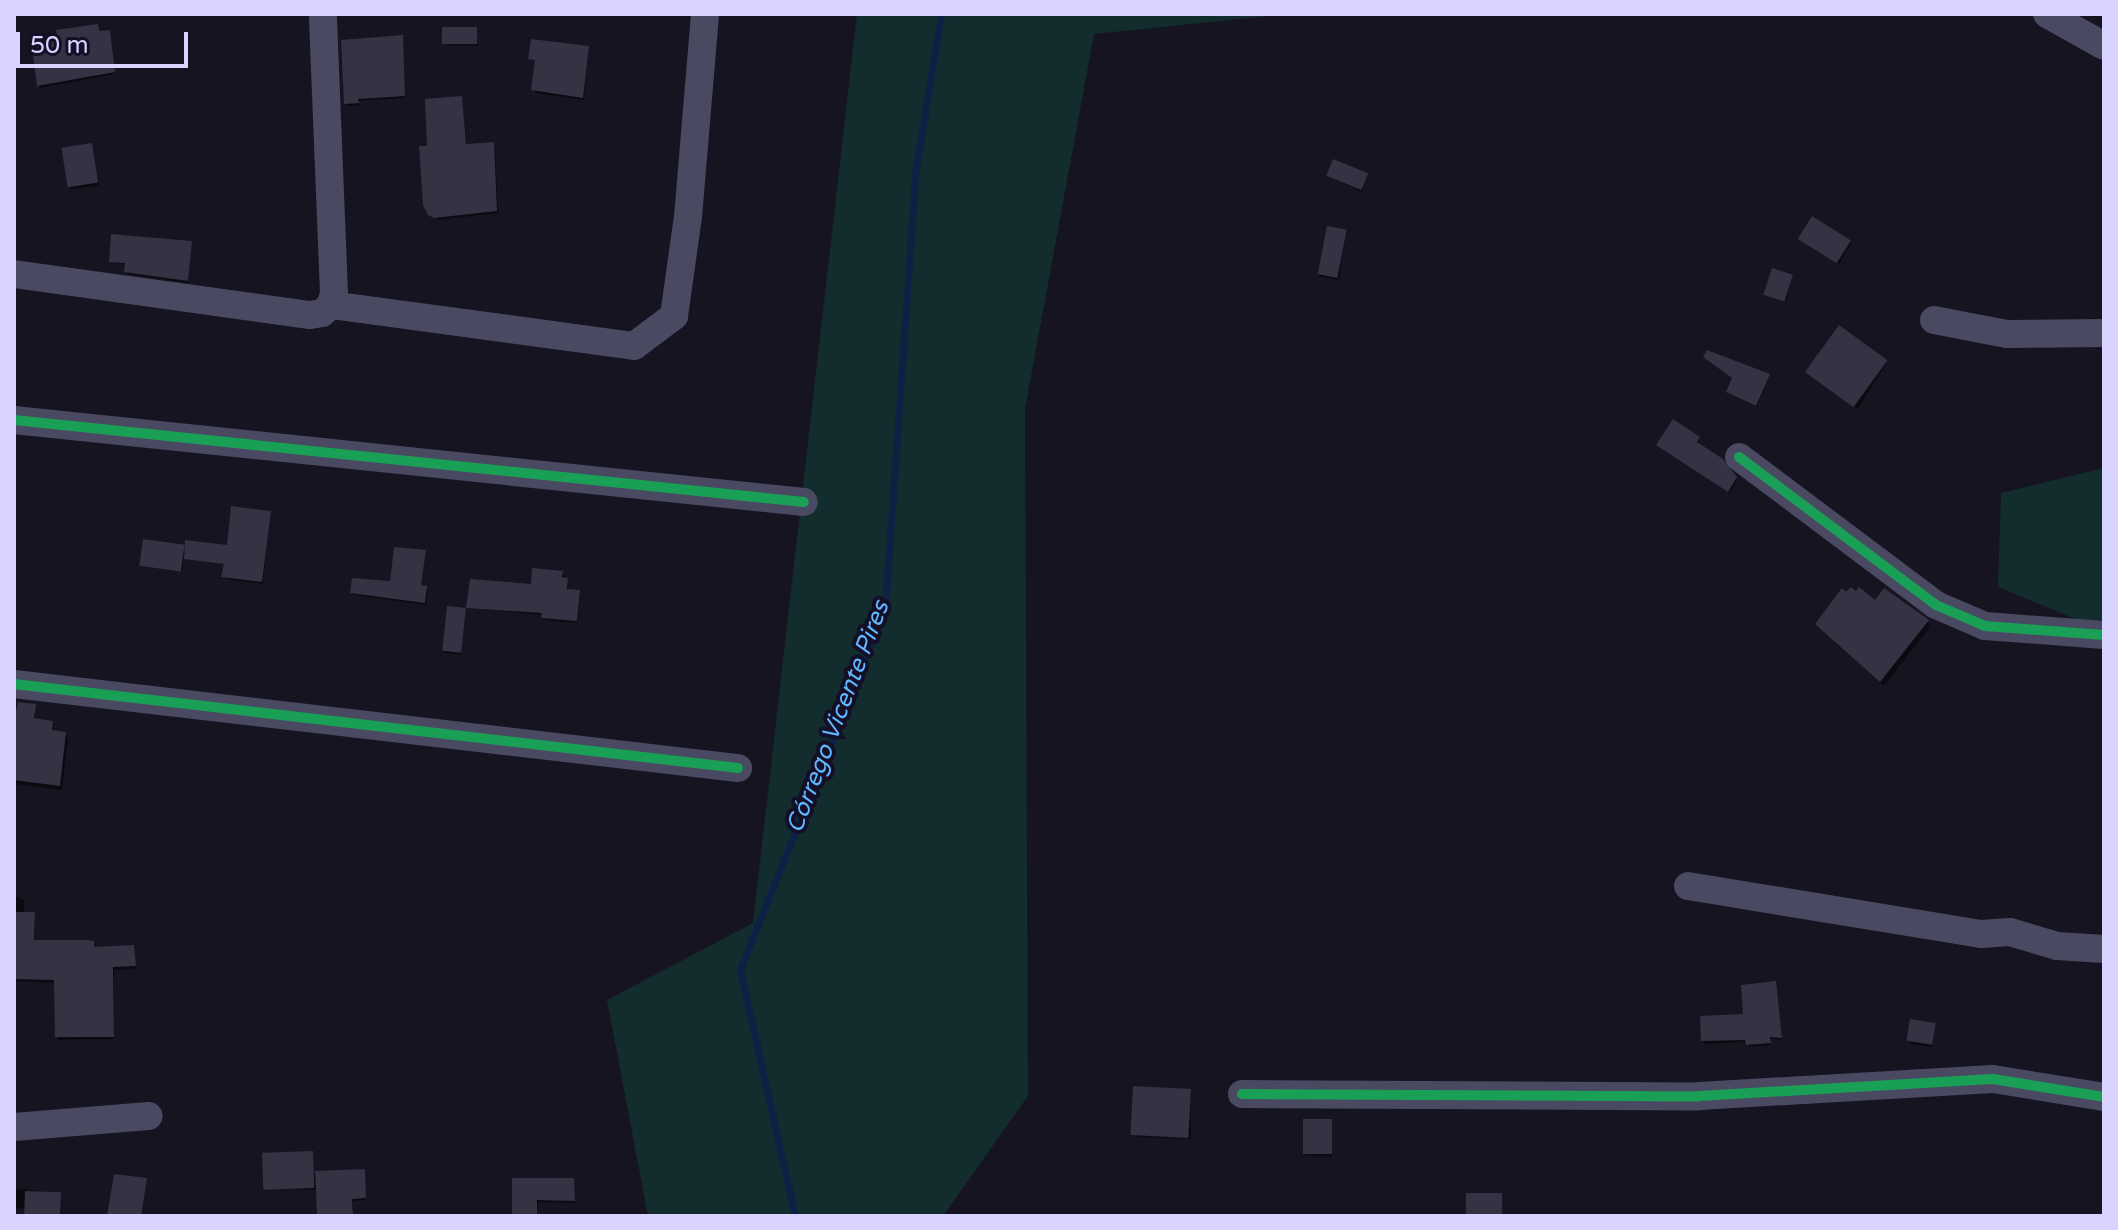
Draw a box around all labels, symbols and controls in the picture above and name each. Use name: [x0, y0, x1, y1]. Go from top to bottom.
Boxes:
scale bar: [20, 16, 192, 66]
text: 50 m: [30, 31, 88, 60]
water label: Córrego Vicente Pires: [780, 597, 896, 837]

